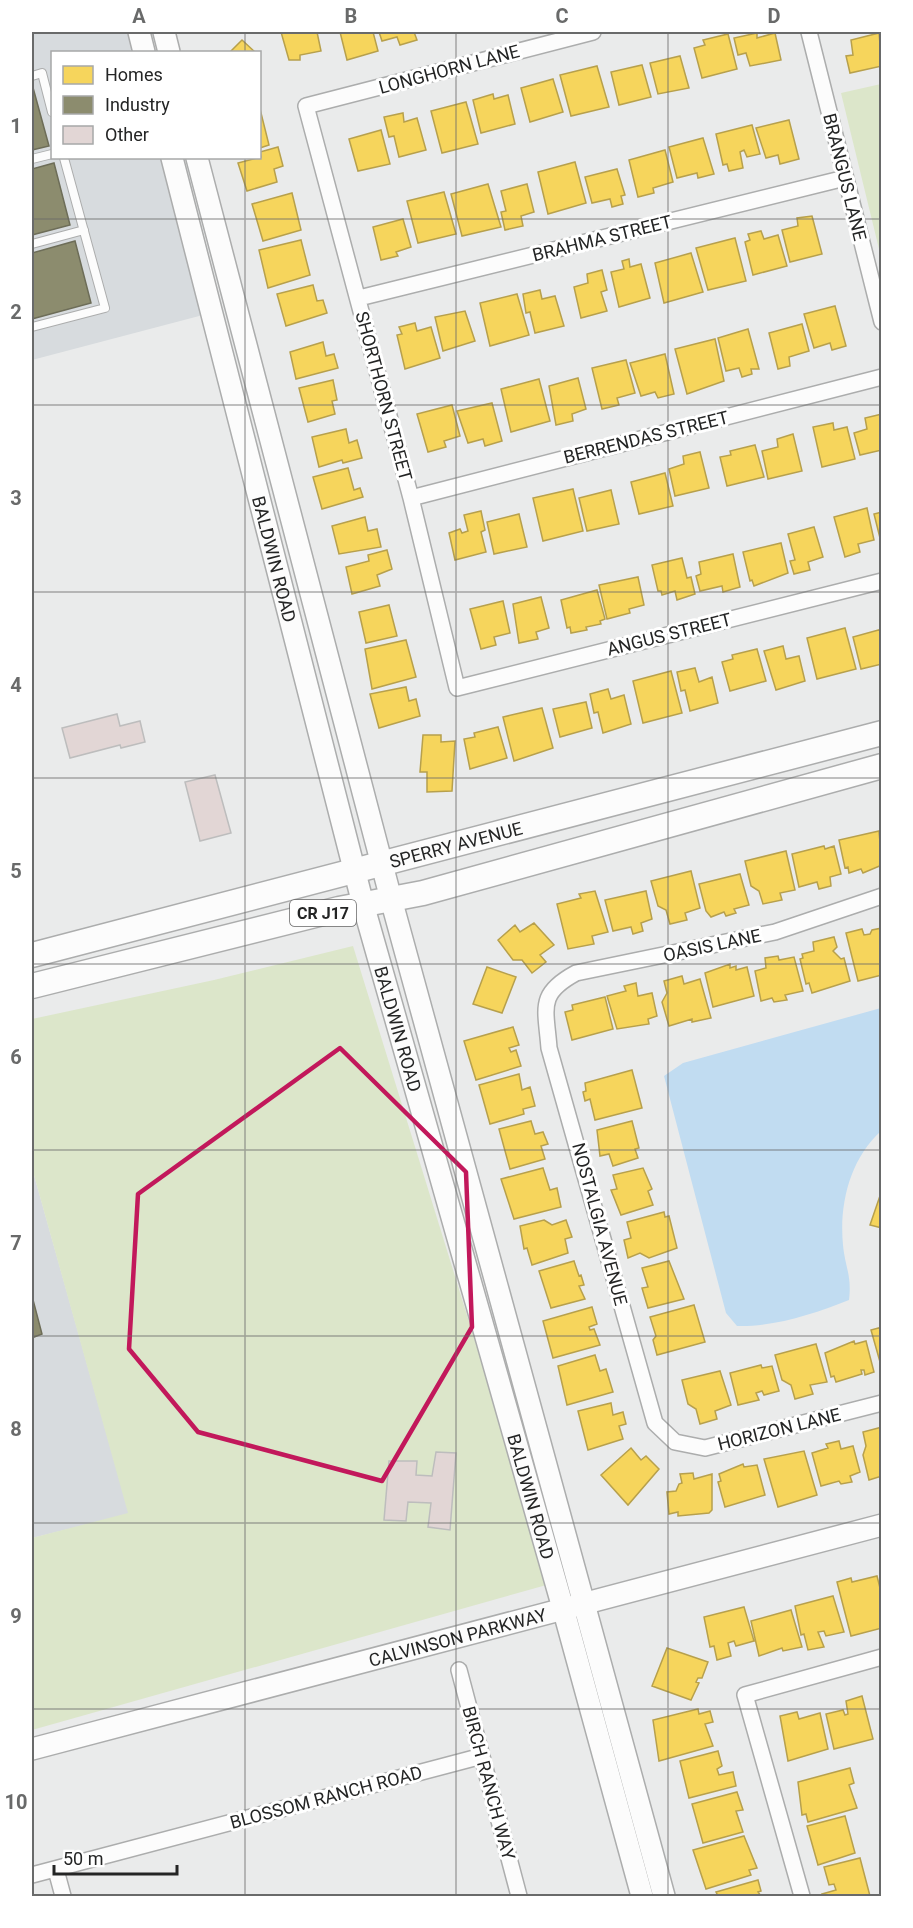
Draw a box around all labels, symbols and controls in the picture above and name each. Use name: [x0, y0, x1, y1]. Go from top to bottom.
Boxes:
text: A: [132, 4, 146, 28]
text: B: [345, 4, 357, 28]
text: C: [555, 4, 569, 28]
text: D: [768, 4, 781, 28]
street label: LONGHORN LANE: [376, 40, 522, 98]
legend: [51, 51, 261, 159]
text: Homes: [105, 64, 163, 85]
text: Industry: [105, 94, 170, 115]
street label: BRANGUS LANE: [819, 111, 871, 243]
text: 1: [10, 114, 22, 138]
text: Other: [105, 124, 149, 145]
street label: BRAHMA STREET: [530, 210, 674, 265]
text: 2: [10, 300, 22, 324]
street label: SHORTHORN STREET: [351, 309, 417, 483]
street label: BERRENDAS STREET: [561, 406, 731, 468]
text: 3: [10, 486, 22, 510]
street label: BALDWIN ROAD: [248, 494, 301, 624]
street label: ANGUS STREET: [605, 608, 734, 660]
text: 4: [10, 673, 22, 697]
street label: SPERRY AVENUE: [387, 817, 525, 872]
text: 5: [10, 859, 22, 883]
road number: CR J17: [290, 900, 356, 926]
street label: OASIS LANE: [661, 924, 763, 966]
street label: BALDWIN ROAD: [371, 964, 426, 1094]
text: 6: [10, 1045, 22, 1069]
street label: NOSTALGIA AVENUE: [568, 1140, 632, 1308]
text: 7: [10, 1231, 22, 1255]
street label: HORIZON LANE: [715, 1404, 843, 1454]
text: 8: [10, 1417, 22, 1441]
street label: BALDWIN ROAD: [504, 1431, 559, 1562]
street label: CALVINSON PARKWAY: [366, 1603, 549, 1670]
text: 9: [10, 1604, 22, 1628]
street label: BIRCH RANCH WAY: [458, 1704, 520, 1862]
street label: BLOSSOM RANCH ROAD: [228, 1761, 424, 1833]
text: 10: [5, 1790, 27, 1814]
scale bar: [54, 1838, 177, 1876]
text: 50 m: [63, 1848, 103, 1869]

